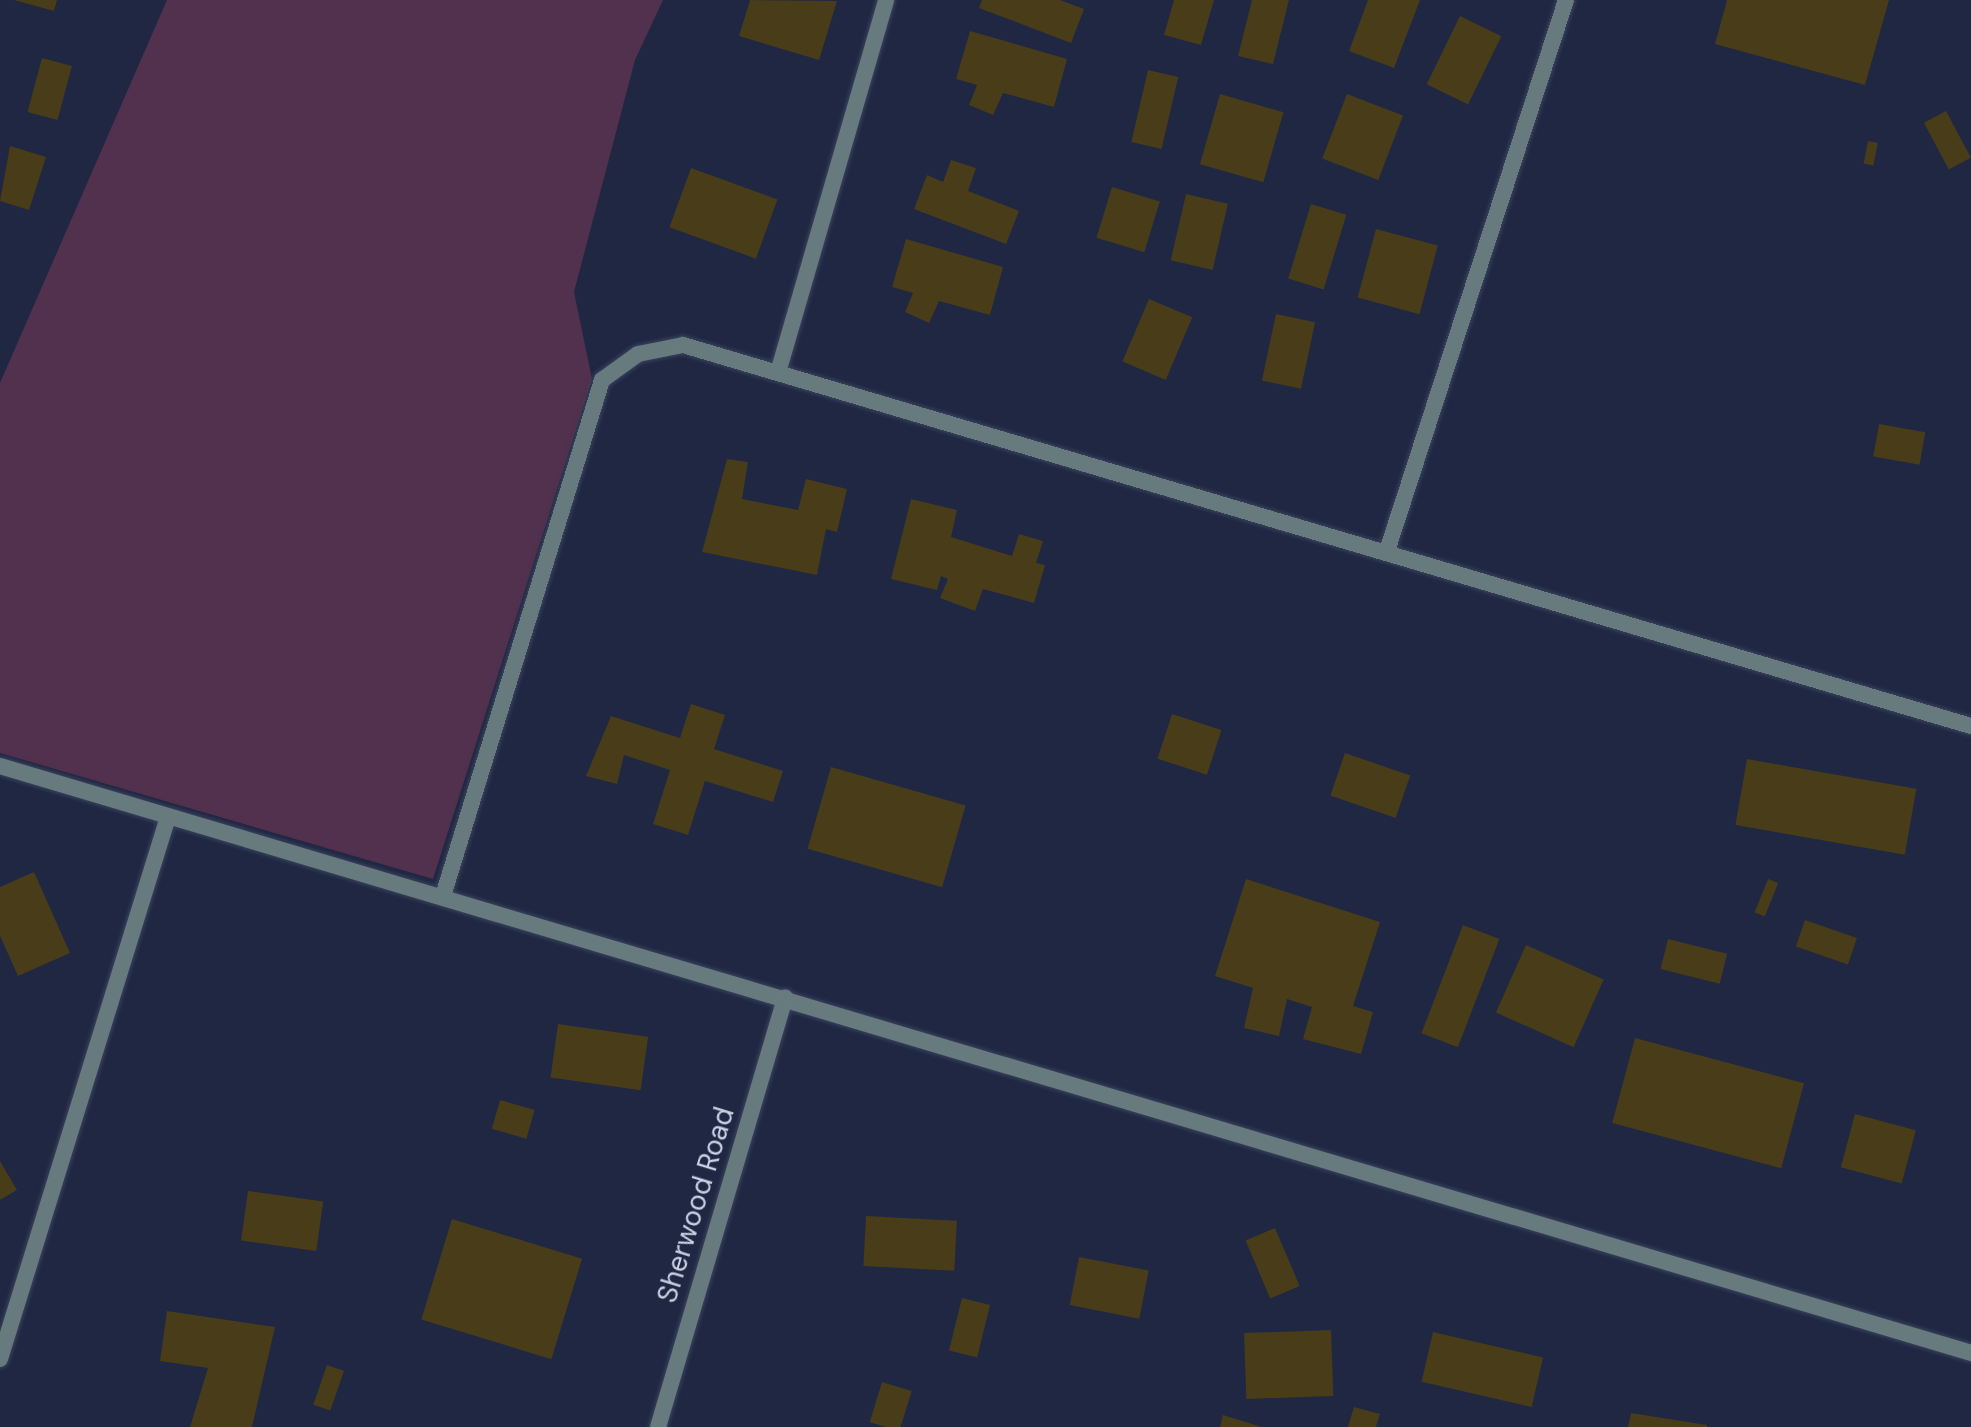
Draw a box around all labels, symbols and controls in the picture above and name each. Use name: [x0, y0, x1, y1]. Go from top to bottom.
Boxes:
street label: Sherwood Road: [650, 1103, 742, 1307]

